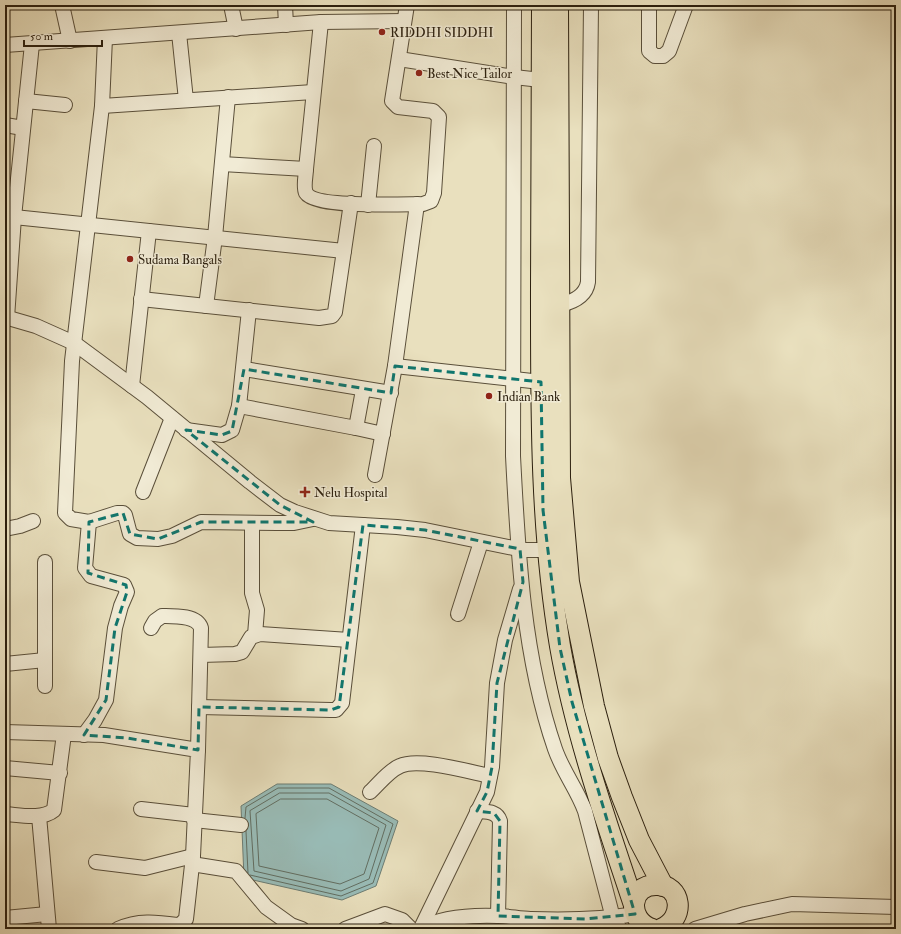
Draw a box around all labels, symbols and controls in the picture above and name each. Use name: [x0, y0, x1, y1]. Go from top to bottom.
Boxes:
scale bar: [24, 22, 102, 48]
place label: RIDDHI SIDDHI: [390, 25, 493, 41]
marker: RIDDHI SIDDHI: [377, 27, 387, 37]
text: 50 m: [30, 29, 54, 44]
place label: Best Nice Tailor: [427, 66, 512, 82]
marker: Best Nice Tailor: [414, 68, 424, 78]
place label: Sudama Bangals: [138, 252, 222, 268]
marker: Sudama Bangals: [125, 254, 135, 264]
place label: Indian Bank: [497, 389, 561, 405]
marker: Indian Bank: [484, 391, 494, 401]
place label: Nelu Hospital: [314, 485, 388, 502]
marker: Nelu Hospital: [299, 486, 311, 498]

